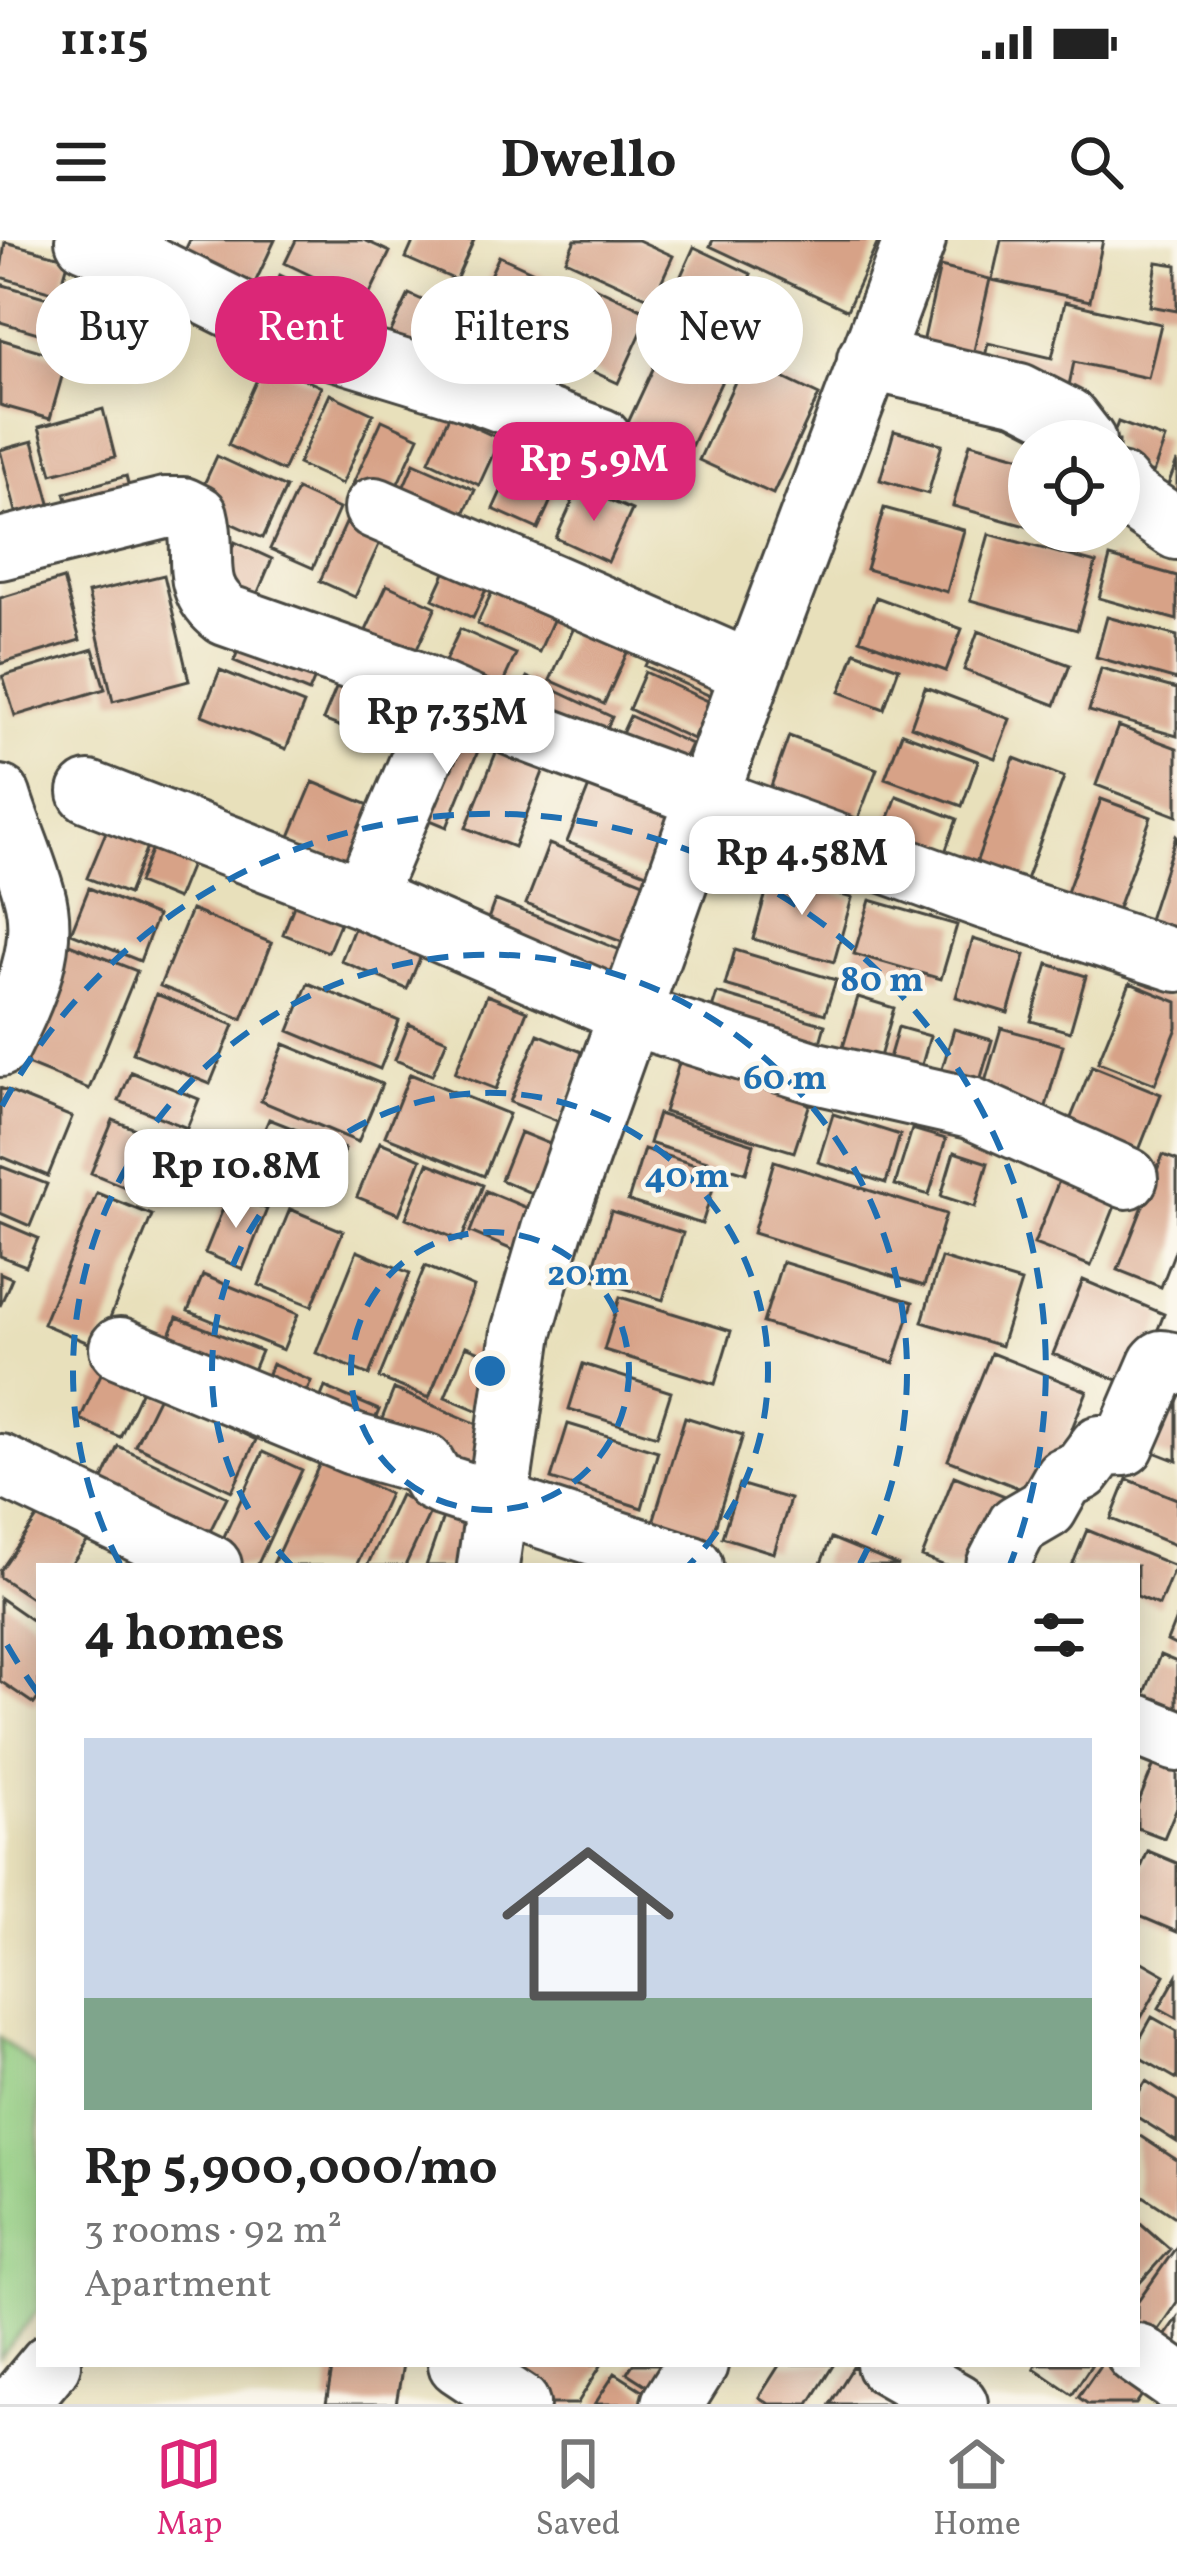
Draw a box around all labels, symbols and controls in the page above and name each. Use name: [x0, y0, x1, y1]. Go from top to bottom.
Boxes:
text: 11:15: [60, 11, 149, 74]
text: Dwello: [500, 125, 677, 200]
icon: menu: [48, 129, 114, 195]
icon: search: [1063, 129, 1129, 195]
chip: Buy: [36, 276, 191, 384]
chip: Rent: [215, 276, 387, 384]
chip: Filters: [411, 276, 612, 384]
chip: New: [636, 276, 803, 384]
map controls: [1008, 420, 1140, 552]
button: locate: [1008, 420, 1140, 552]
pin: Rp 5.9M: [483, 422, 705, 524]
text: Rp 5.9M: [520, 434, 668, 488]
pin: Rp 7.35M: [323, 675, 571, 777]
text: Rp 7.35M: [366, 687, 528, 741]
pin: Rp 4.58M: [678, 816, 926, 918]
text: Rp 4.58M: [716, 828, 888, 882]
text: 80 m: [840, 957, 924, 1007]
text: 60 m: [743, 1055, 827, 1105]
pin: Rp 10.8M: [112, 1129, 360, 1231]
text: Rp 10.8M: [151, 1141, 321, 1195]
text: 40 m: [644, 1153, 730, 1203]
text: 20 m: [547, 1251, 629, 1301]
centre of rings: [469, 1350, 511, 1392]
text: 4 homes: [84, 1600, 285, 1671]
icon: filters: [1026, 1602, 1092, 1668]
icon: home: [480, 1816, 696, 2032]
text: Rp 5,900,000/mo: [84, 2134, 498, 2205]
text: 3 rooms · 92 m²: [84, 2205, 342, 2259]
text: Apartment: [84, 2259, 272, 2313]
tab: Map: [156, 2431, 223, 2549]
tab: Saved: [535, 2431, 620, 2549]
tab: Home: [933, 2431, 1021, 2549]

